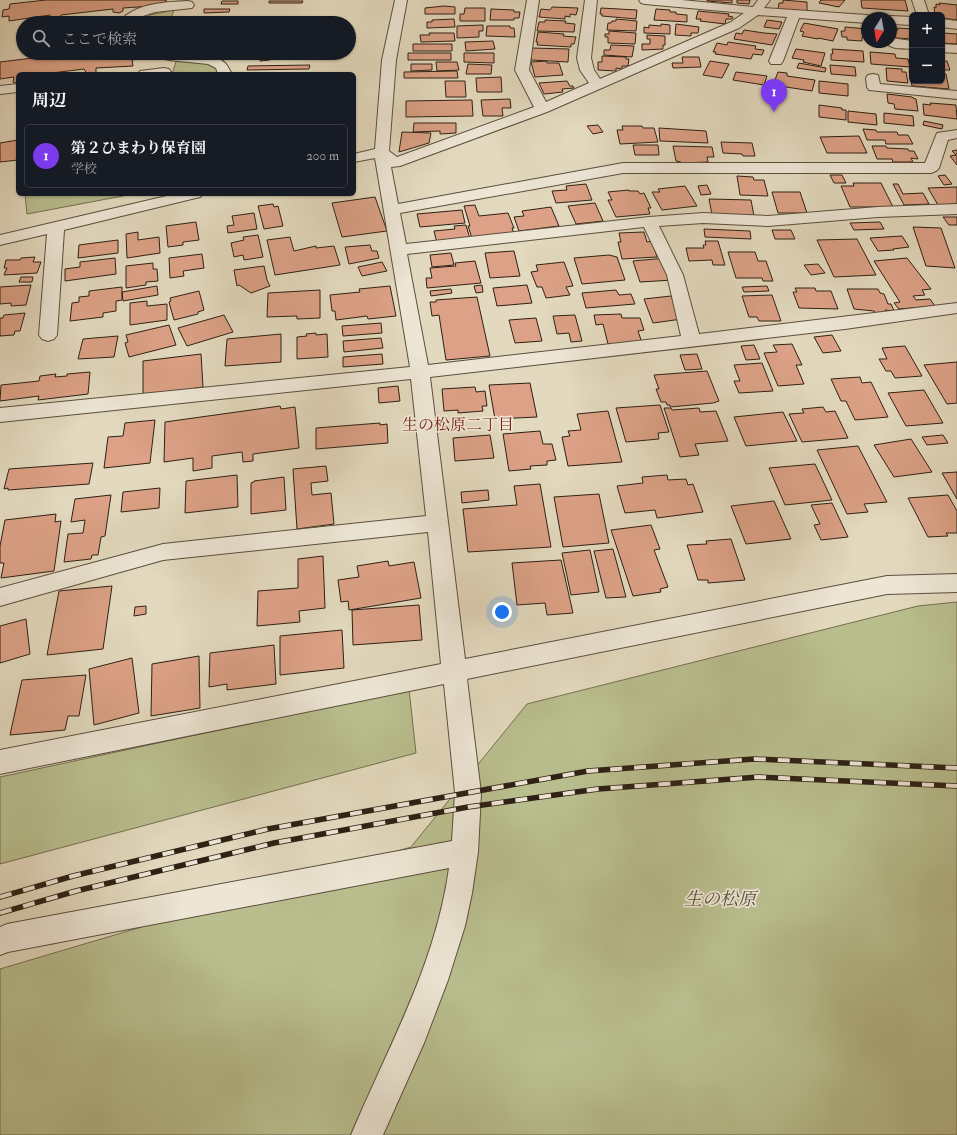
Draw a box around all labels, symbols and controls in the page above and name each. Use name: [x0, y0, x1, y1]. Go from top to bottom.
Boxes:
north arrow: [861, 12, 897, 48]
map controls: [909, 12, 945, 84]
button: +: [909, 12, 945, 48]
search box: [16, 16, 356, 60]
icon: search: [30, 27, 52, 49]
text: ここで検索: [62, 30, 137, 49]
button: −: [909, 48, 945, 84]
pin: 1: [761, 79, 787, 112]
text: 周辺: [32, 90, 66, 111]
text: 第２ひまわり保育園: [71, 139, 206, 158]
text: 1: [44, 148, 48, 164]
text: 200 m: [306, 148, 339, 164]
text: 学校: [71, 161, 97, 177]
district label: 生の松原二丁目: [402, 415, 514, 435]
your location: [492, 602, 512, 622]
park label: 生の松原: [684, 888, 759, 911]

